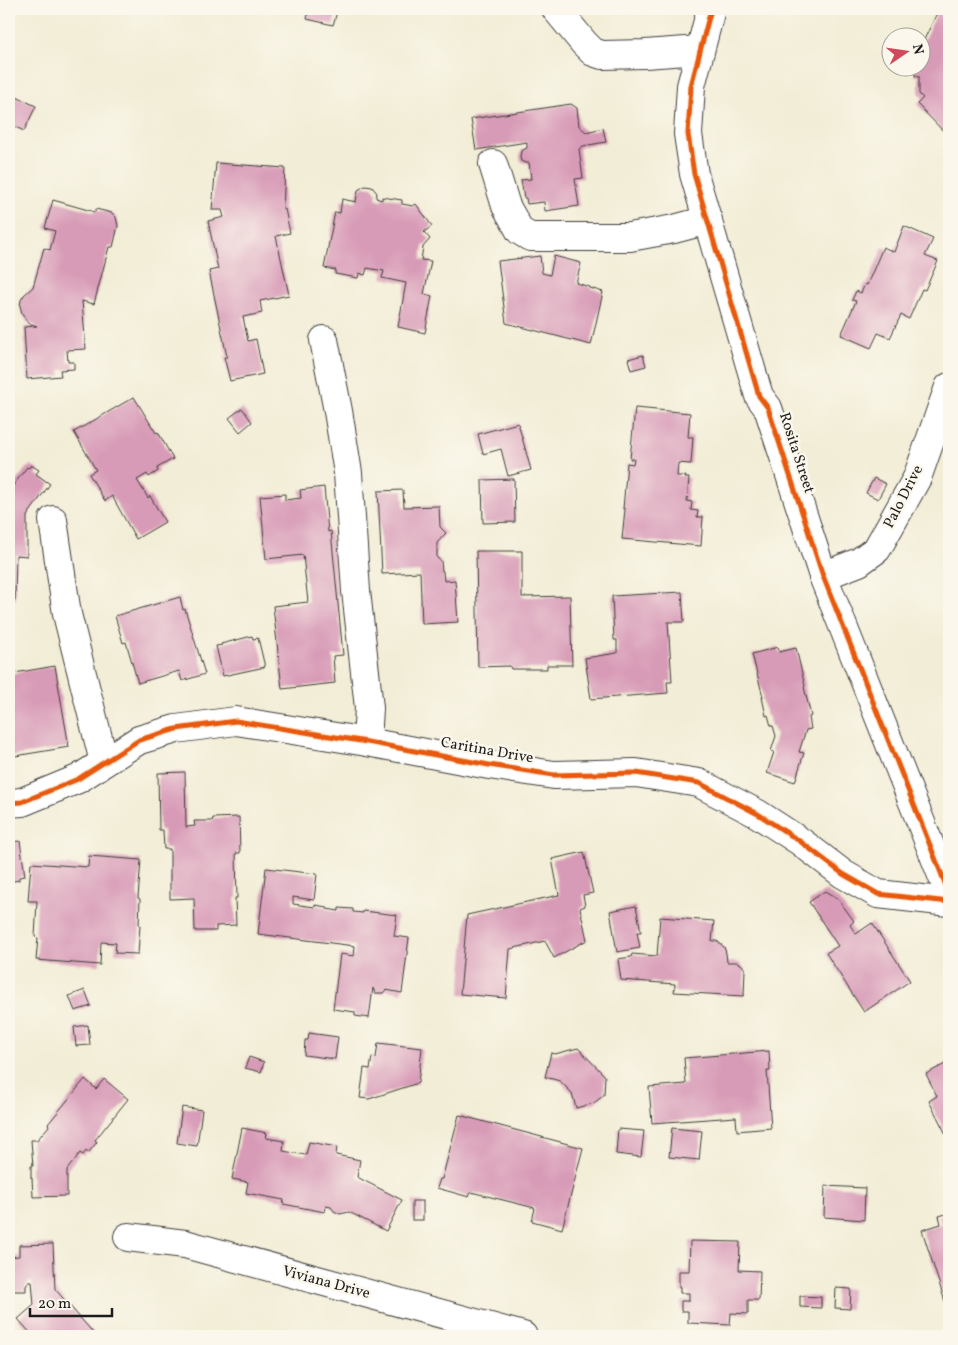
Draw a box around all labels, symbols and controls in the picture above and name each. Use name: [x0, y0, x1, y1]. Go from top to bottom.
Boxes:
north arrow: [880, 28, 930, 78]
text: N: [907, 42, 928, 57]
street label: Rosita Street: [773, 410, 819, 496]
street label: Palo Drive: [879, 462, 929, 532]
street label: Caritina Drive: [439, 733, 535, 769]
street label: Viviana Drive: [280, 1261, 372, 1305]
scale bar: [30, 1285, 112, 1317]
text: 20 m: [38, 1294, 71, 1315]

